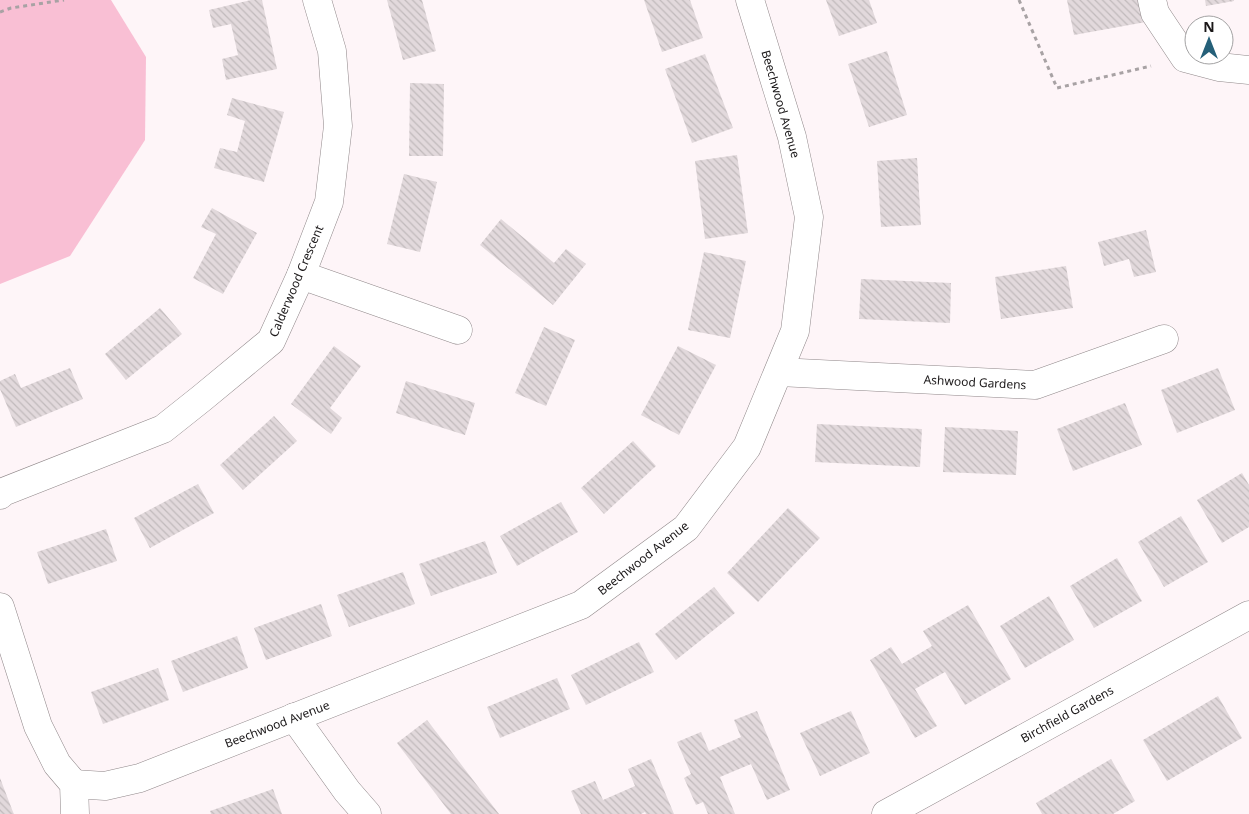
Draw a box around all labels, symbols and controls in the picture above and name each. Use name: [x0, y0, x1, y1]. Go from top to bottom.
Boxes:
north arrow: [1184, 15, 1234, 65]
text: N: [1203, 17, 1215, 36]
street label: Beechwood Avenue: [758, 48, 805, 160]
street label: Calderwood Crescent: [265, 222, 328, 340]
street label: Ashwood Gardens: [923, 371, 1027, 393]
street label: Beechwood Avenue: [594, 517, 692, 599]
street label: Birchfield Gardens: [1017, 681, 1117, 747]
street label: Beechwood Avenue: [222, 696, 332, 752]

